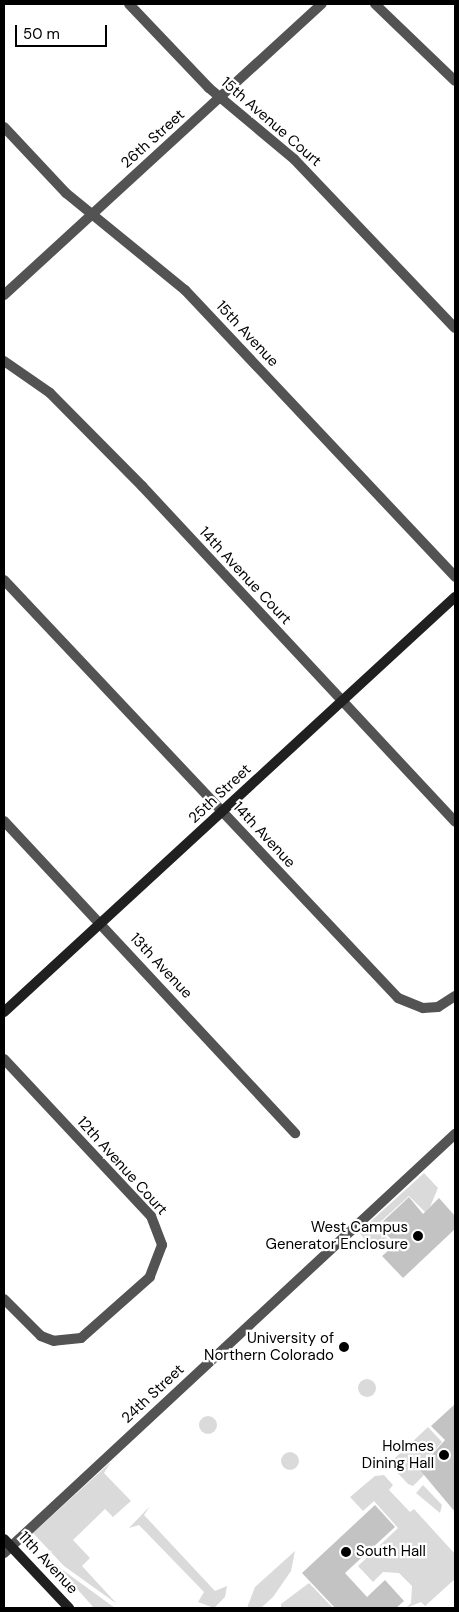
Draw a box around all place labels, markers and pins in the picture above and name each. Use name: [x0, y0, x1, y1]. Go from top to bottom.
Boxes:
place label: West Campus Generator Enclosure: [266, 1218, 408, 1253]
marker: West Campus Generator Enclosure: [412, 1230, 424, 1242]
place label: University of Northern Colorado: [204, 1329, 334, 1364]
marker: University of Northern Colorado: [338, 1341, 350, 1353]
place label: Holmes Dining Hall: [362, 1437, 434, 1472]
marker: Holmes Dining Hall: [438, 1449, 450, 1461]
place label: South Hall: [356, 1543, 426, 1561]
marker: South Hall: [340, 1546, 352, 1558]

